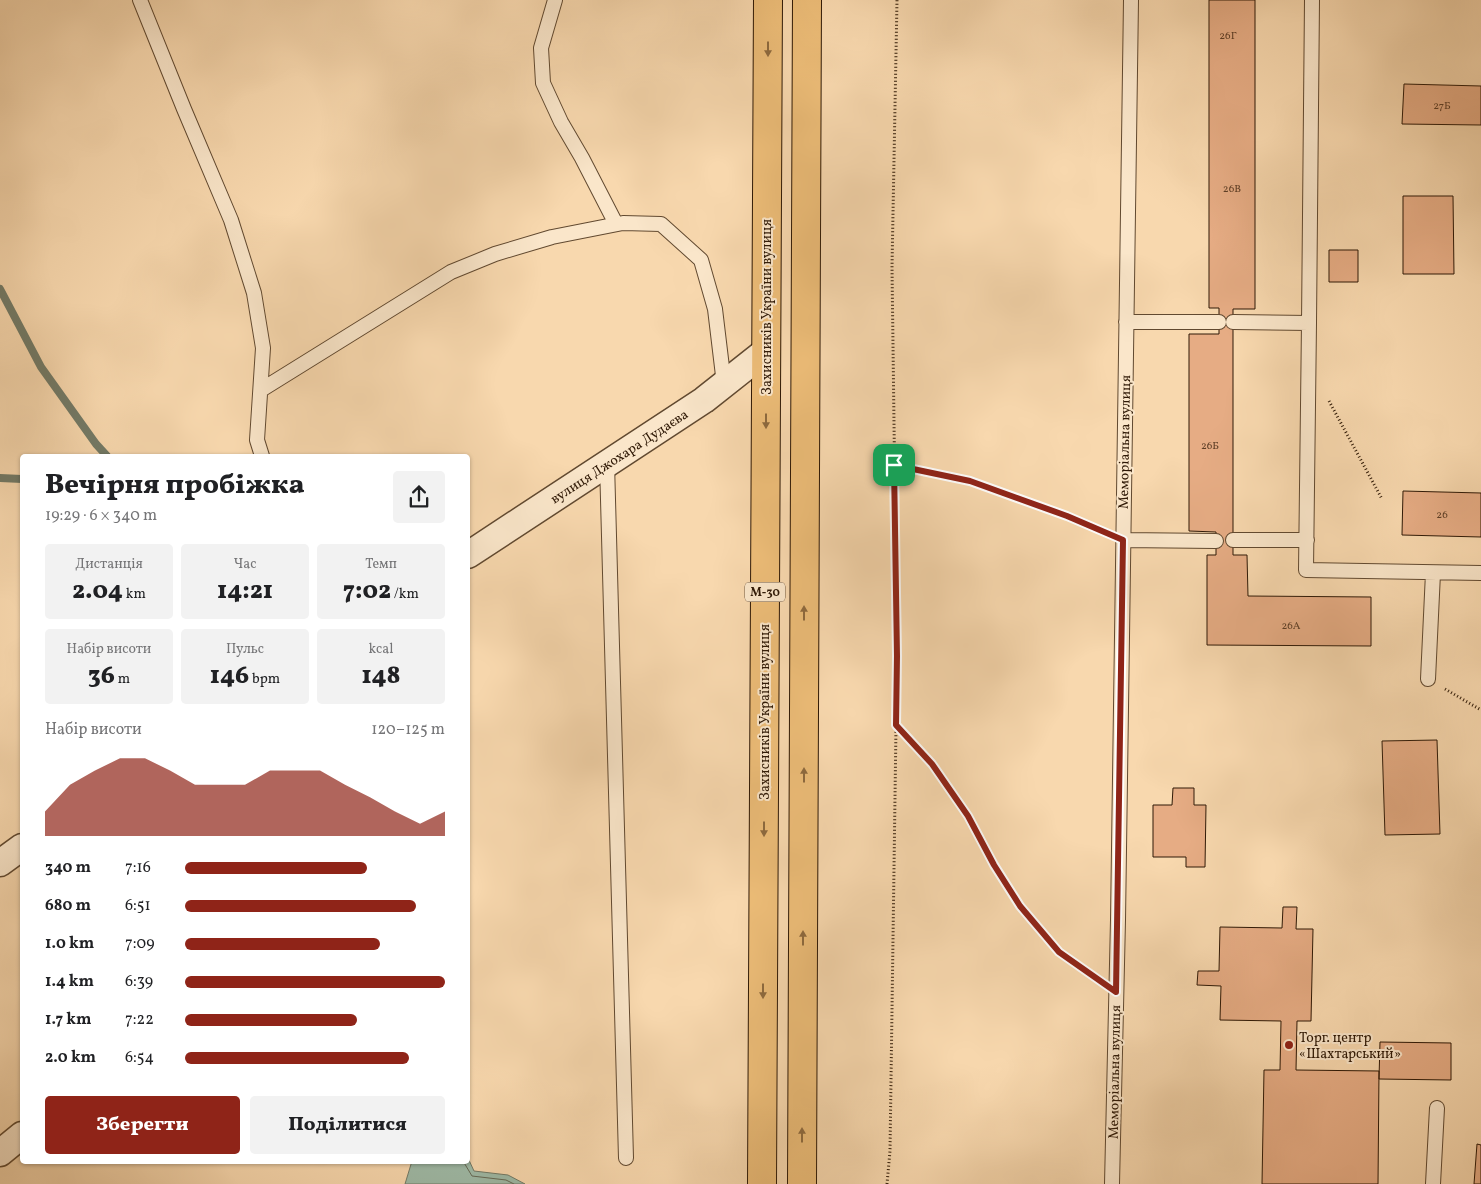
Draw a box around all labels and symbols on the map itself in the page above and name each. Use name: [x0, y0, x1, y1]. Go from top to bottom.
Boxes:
house number: 26Г: [1219, 29, 1237, 44]
one-way arrow: [764, 41, 772, 57]
house number: 27Б: [1433, 99, 1451, 114]
house number: 26В: [1223, 182, 1241, 197]
street label: Захисників України вулиця: [758, 219, 777, 395]
street label: Меморіальна вулиця: [1115, 375, 1136, 509]
street label: вулиця Джохара Дудаєва: [547, 406, 692, 509]
one-way arrow: [762, 413, 770, 429]
house number: 26Б: [1201, 439, 1219, 454]
pin: [873, 444, 915, 486]
house number: 26: [1436, 508, 1448, 523]
road number: М-30: [745, 582, 785, 602]
one-way arrow: [800, 605, 808, 621]
house number: 26А: [1281, 619, 1301, 634]
street label: Захисників України вулиця: [756, 624, 775, 800]
one-way arrow: [800, 767, 808, 783]
one-way arrow: [760, 821, 768, 837]
one-way arrow: [799, 930, 807, 946]
one-way arrow: [759, 983, 767, 999]
street label: Меморіальна вулиця: [1105, 1005, 1126, 1139]
place label: Торг. центр «Шахтарський»: [1299, 1029, 1401, 1064]
marker: Торг. центр «Шахтарський»: [1283, 1039, 1295, 1051]
one-way arrow: [798, 1127, 806, 1143]

